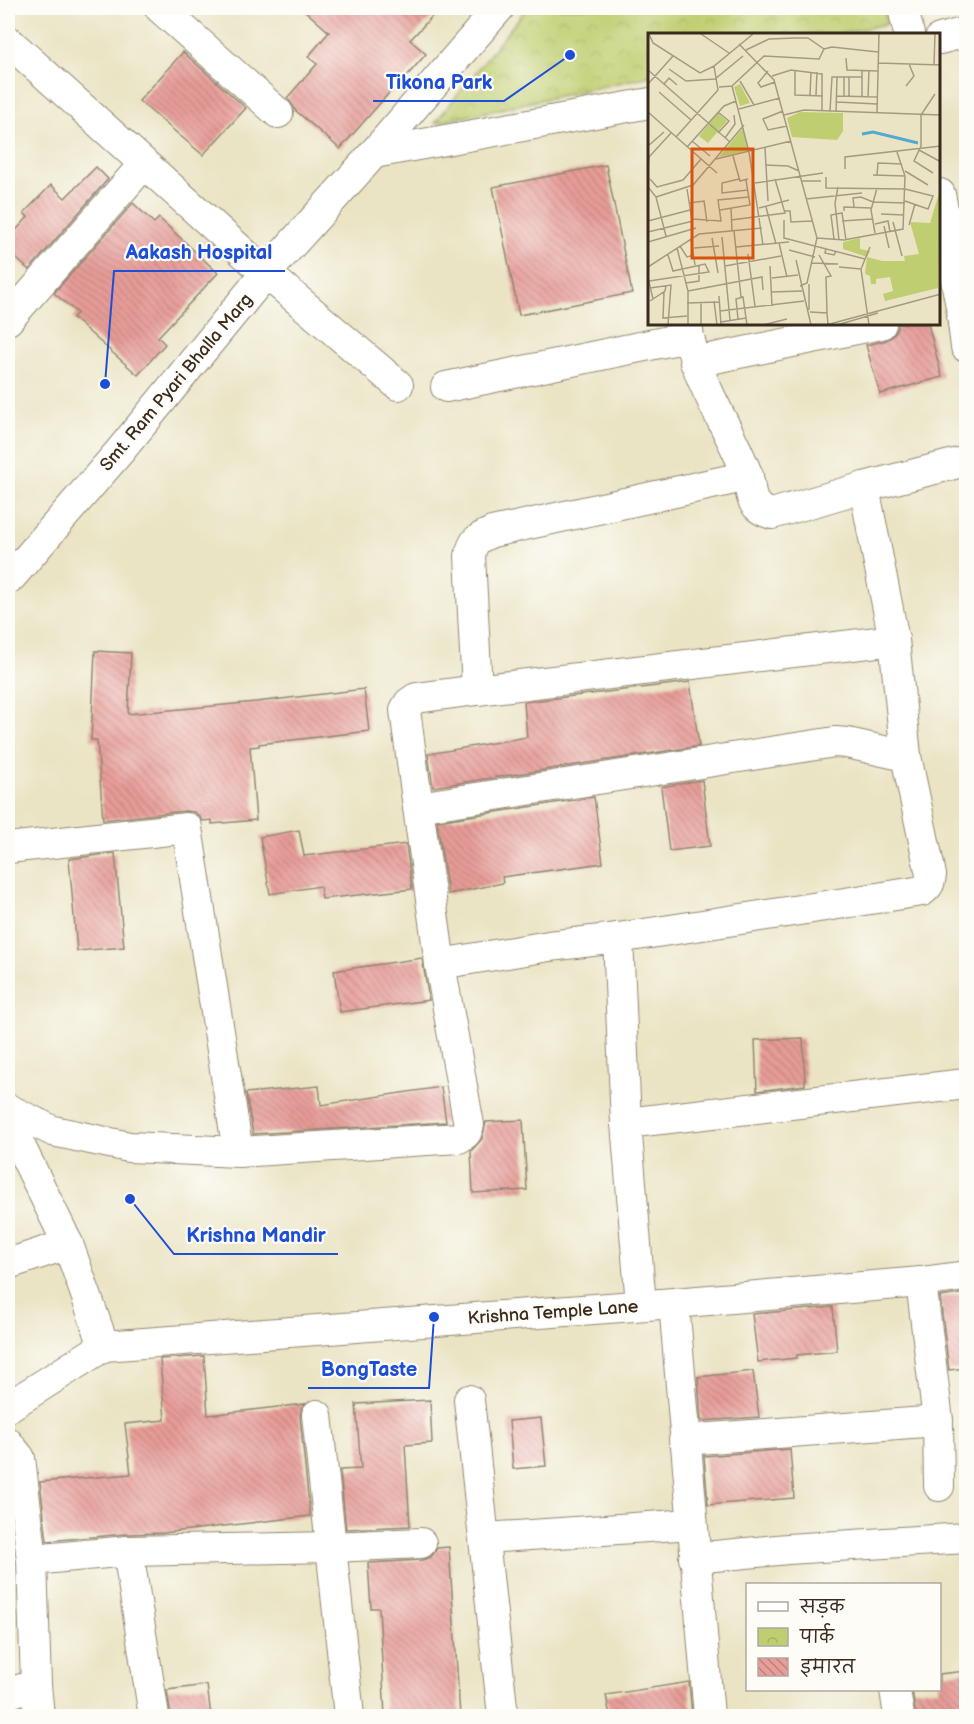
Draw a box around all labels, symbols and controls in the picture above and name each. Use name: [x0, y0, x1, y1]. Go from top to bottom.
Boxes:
inset map: [648, 33, 941, 326]
callout: Tikona Park: [373, 63, 504, 101]
text: Tikona Park: [386, 71, 493, 95]
callout: Aakash Hospital: [114, 233, 285, 271]
text: Aakash Hospital: [125, 241, 272, 265]
street label: Smt. Ram Pyari Bhalla Marg: [96, 289, 257, 475]
callout: Krishna Mandir: [174, 1216, 338, 1254]
text: Krishna Mandir: [186, 1224, 327, 1248]
street label: Krishna Temple Lane: [467, 1296, 639, 1329]
callout: BongTaste: [308, 1350, 429, 1388]
text: BongTaste: [321, 1358, 417, 1382]
legend: [746, 1583, 941, 1691]
text: सड़क: [799, 1597, 845, 1618]
text: पार्क: [799, 1623, 835, 1648]
text: इमारत: [800, 1657, 856, 1678]

